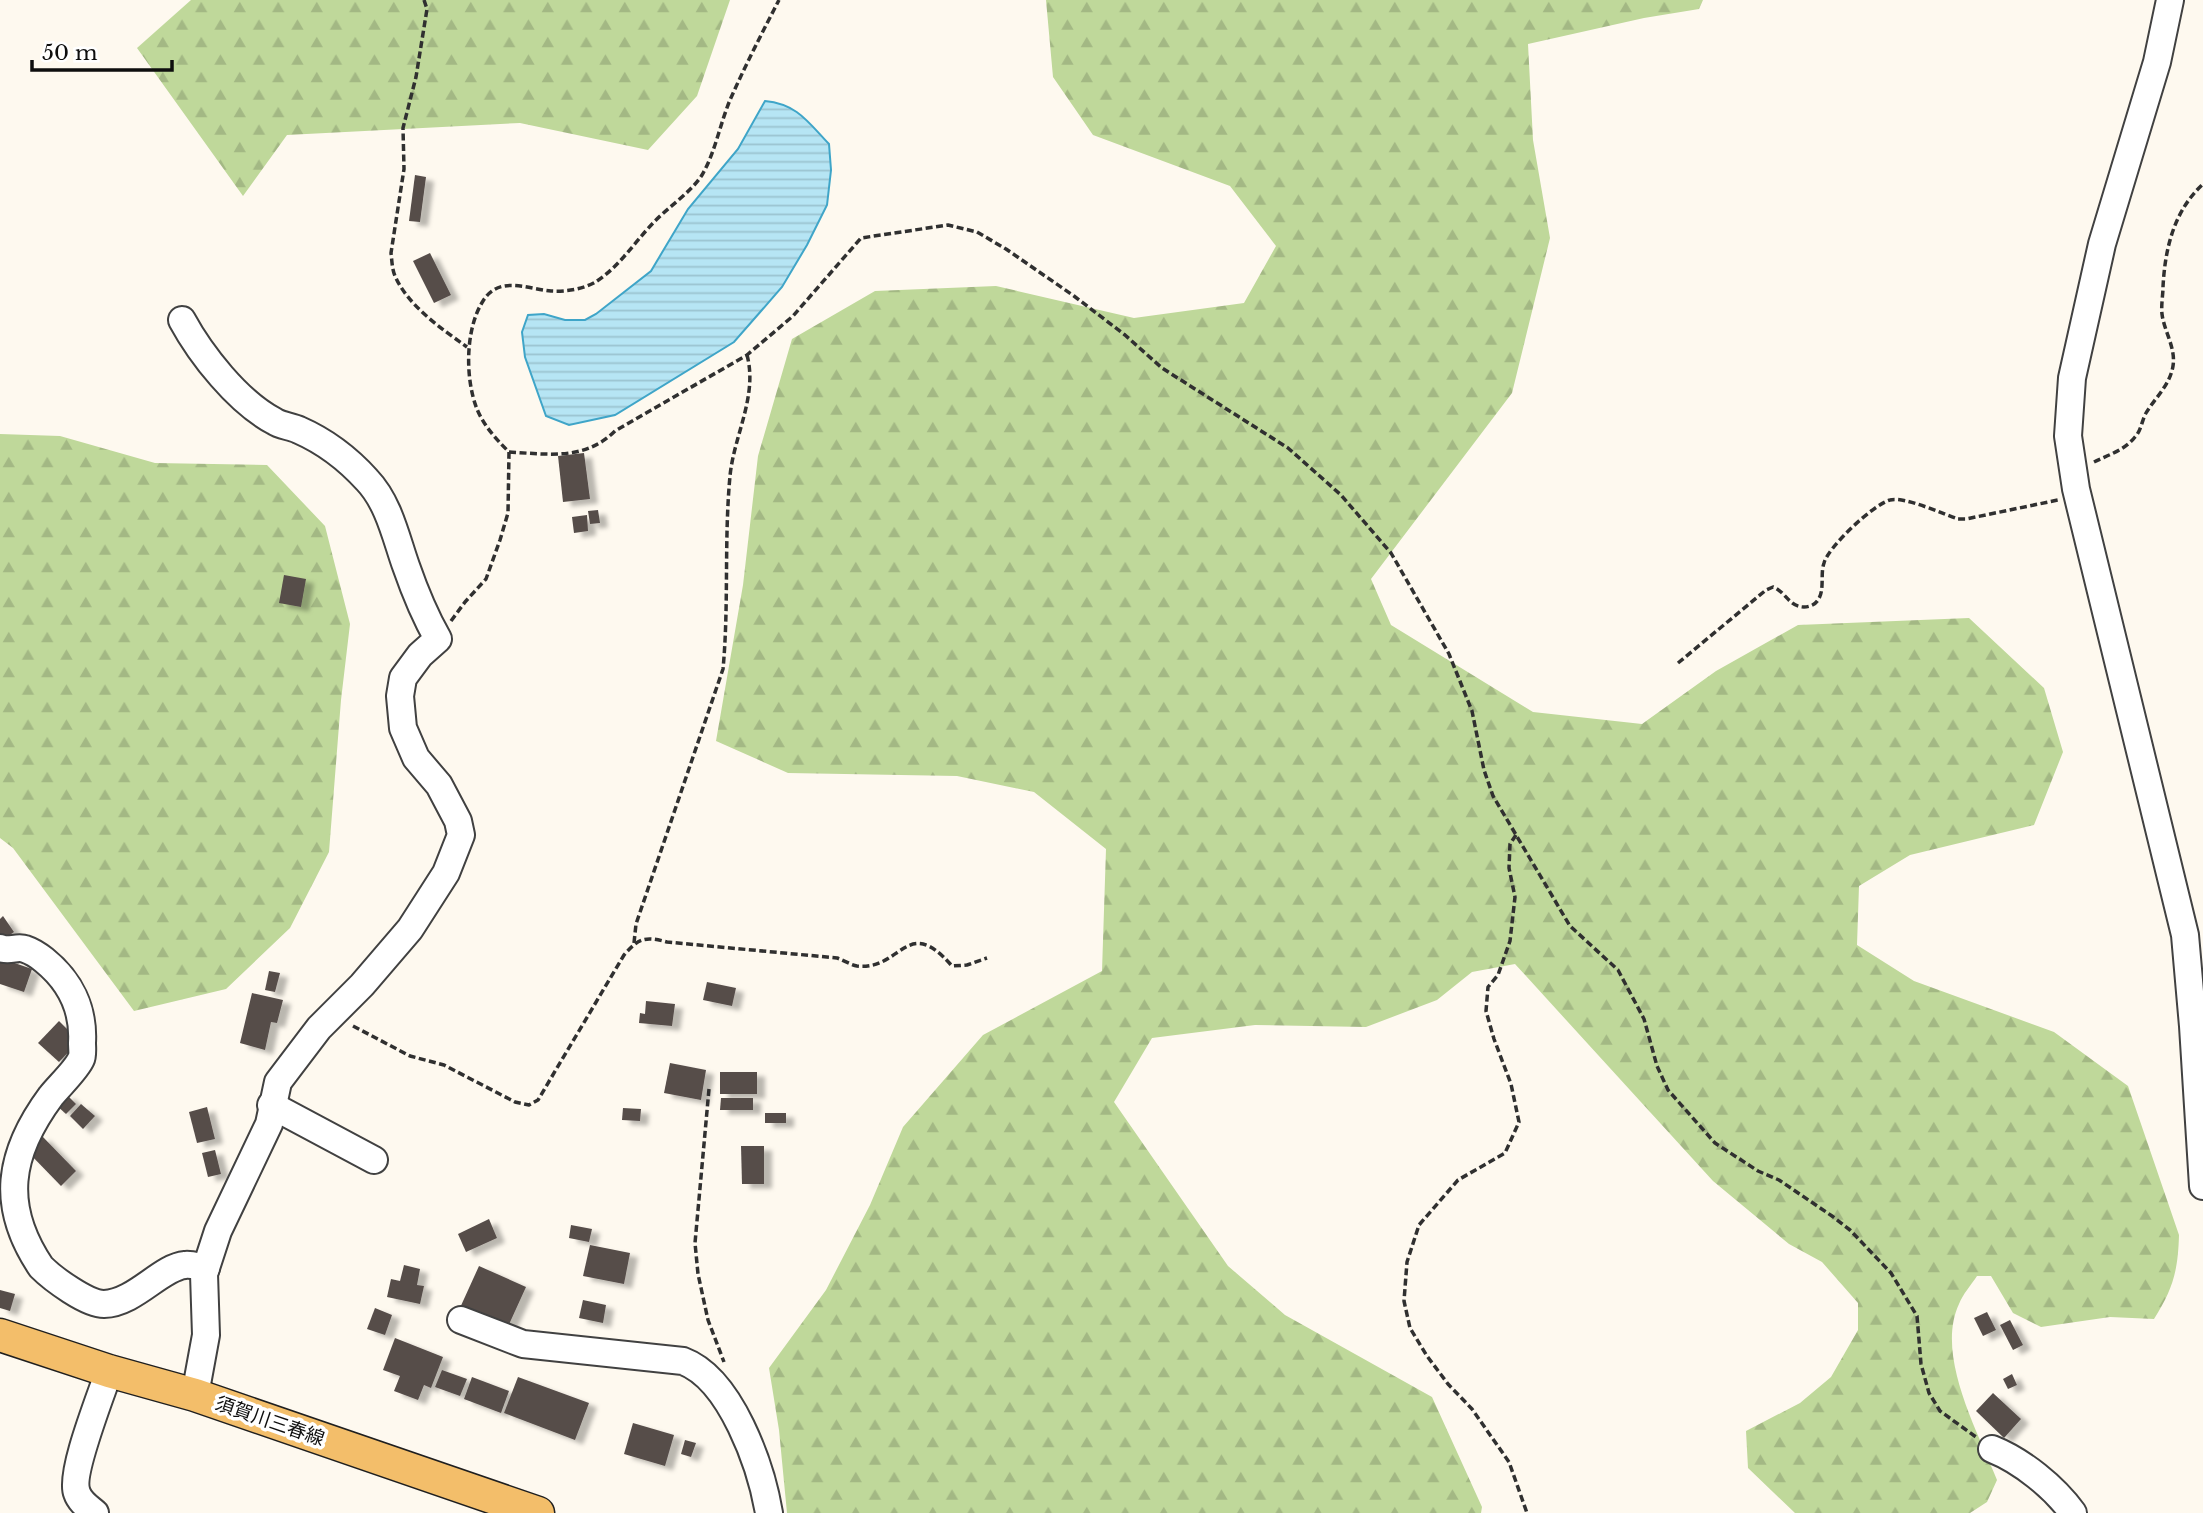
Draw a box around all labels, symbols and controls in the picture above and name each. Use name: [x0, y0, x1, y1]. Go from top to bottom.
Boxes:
scale bar: [32, 28, 172, 72]
text: 50 m: [42, 40, 98, 66]
street label: 須賀川三春線: [212, 1392, 328, 1450]

